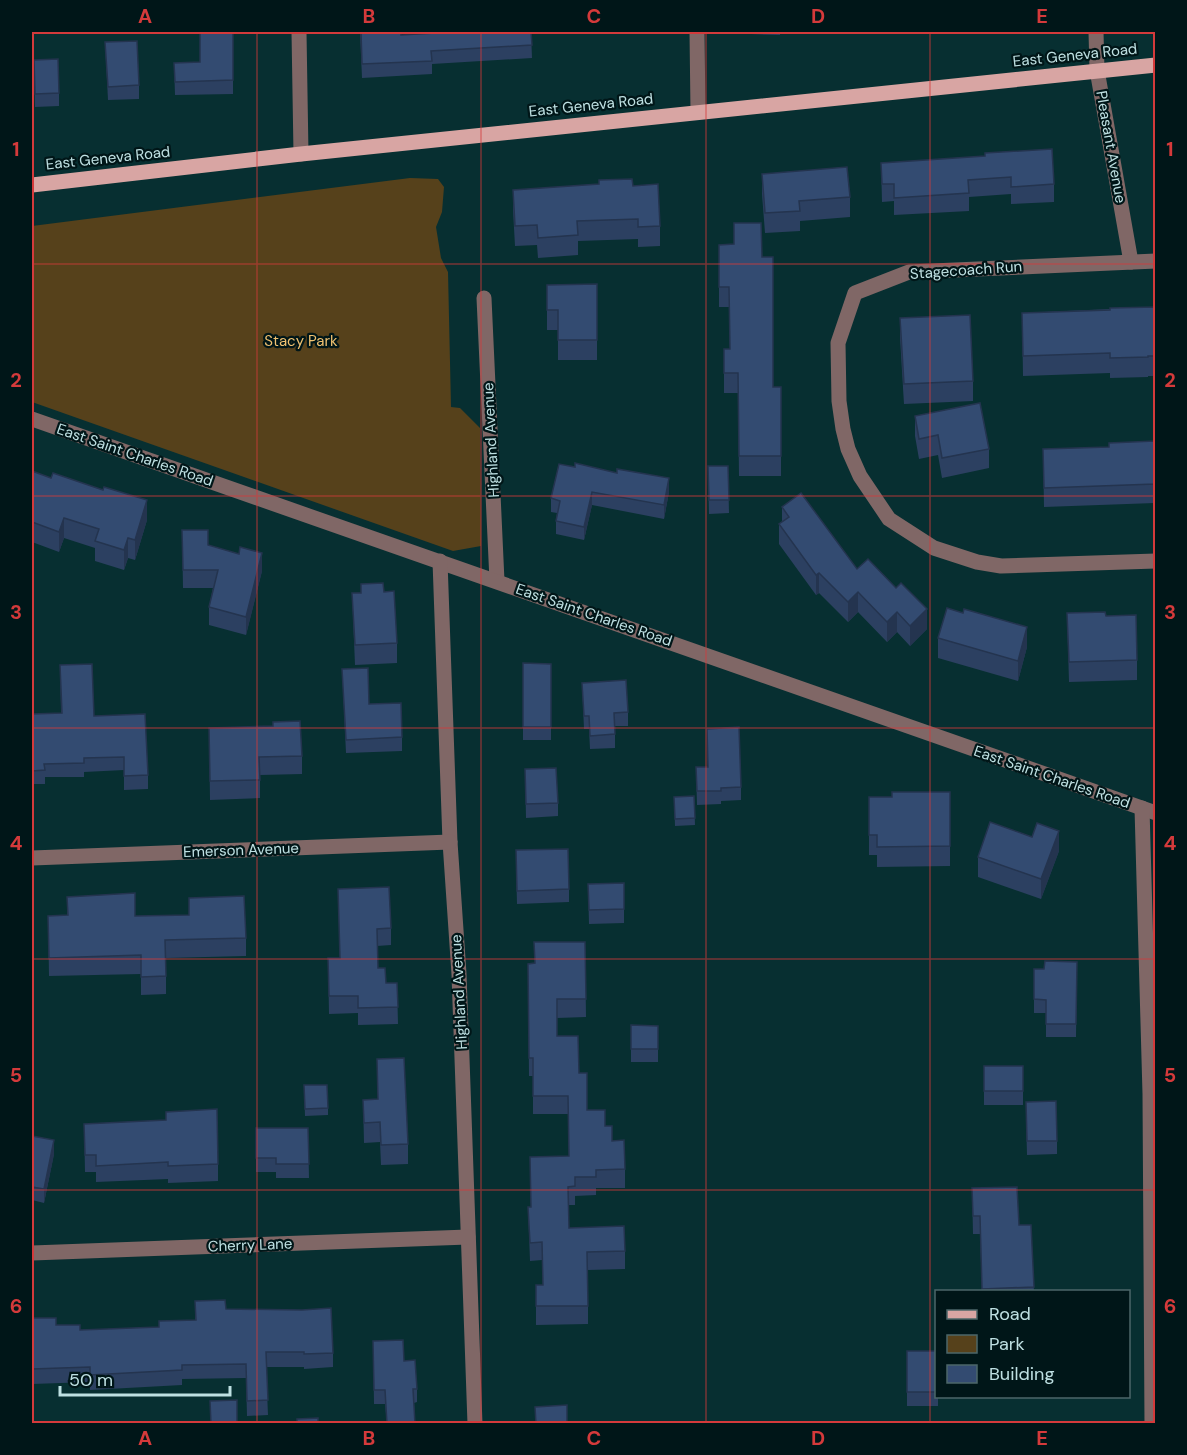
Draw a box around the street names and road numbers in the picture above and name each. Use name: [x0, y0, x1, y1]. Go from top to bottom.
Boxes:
street label: East Geneva Road: [1012, 39, 1138, 71]
street label: East Geneva Road: [528, 89, 654, 121]
street label: Pleasant Avenue: [1091, 89, 1131, 205]
street label: East Geneva Road: [45, 142, 171, 174]
street label: Stagecoach Run: [909, 256, 1023, 284]
street label: Highland Avenue: [478, 382, 504, 498]
street label: East Saint Charles Road: [54, 419, 216, 491]
street label: East Saint Charles Road: [513, 579, 675, 651]
street label: East Saint Charles Road: [971, 741, 1133, 813]
street label: Emerson Avenue: [183, 838, 299, 862]
street label: Highland Avenue: [446, 934, 472, 1050]
street label: Cherry Lane: [207, 1234, 293, 1256]

